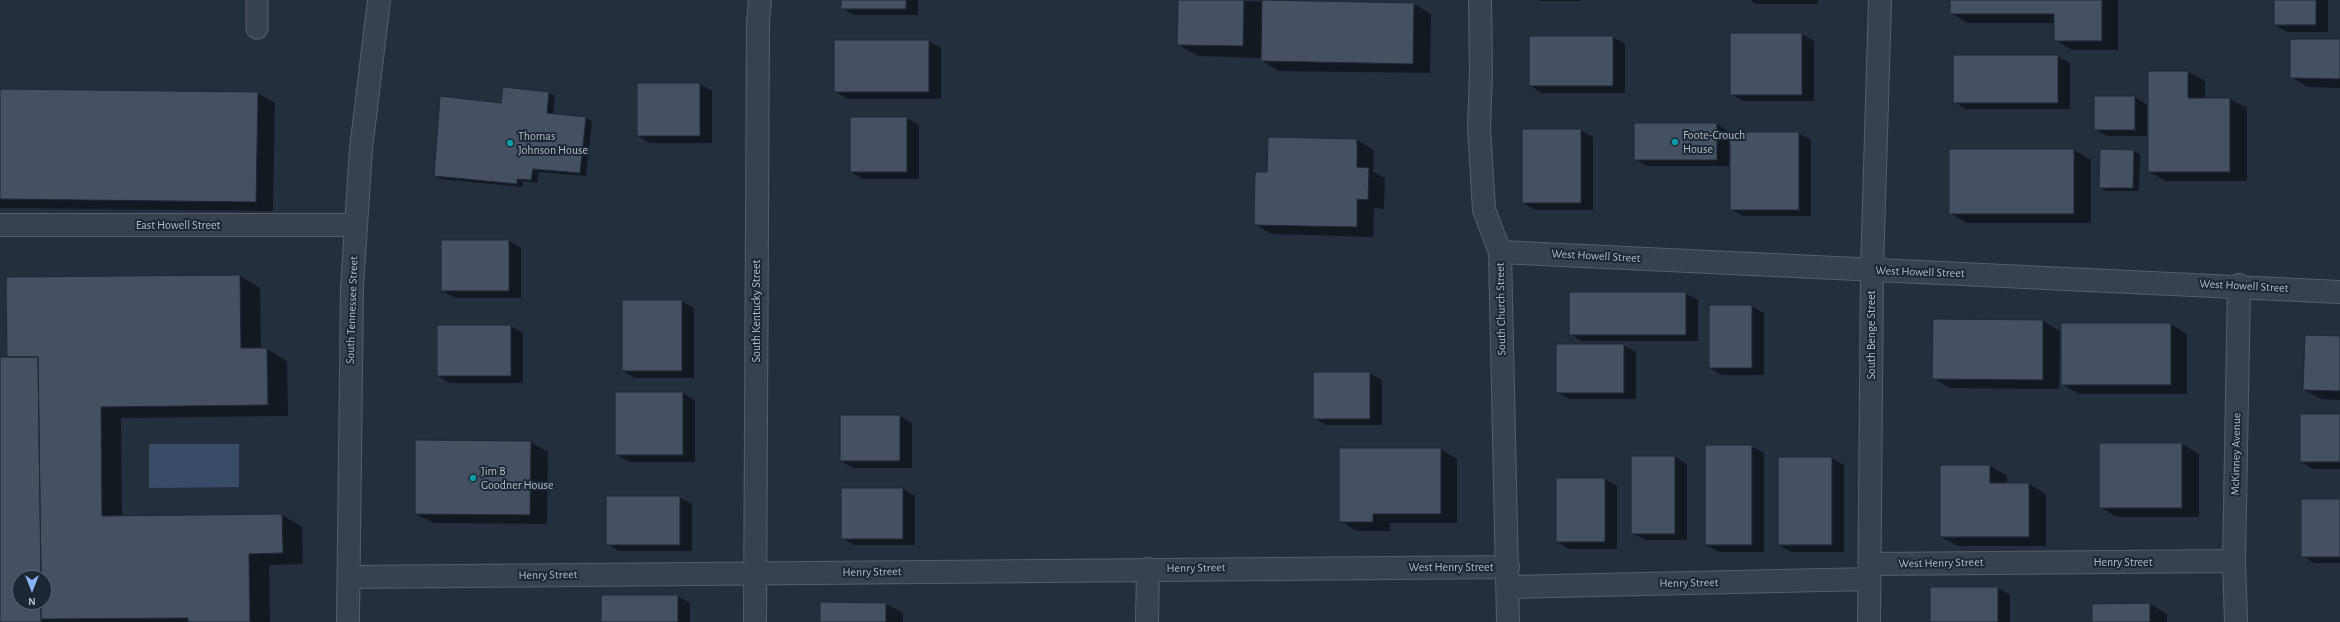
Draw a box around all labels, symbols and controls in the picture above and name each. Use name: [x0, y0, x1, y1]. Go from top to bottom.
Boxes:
place label: Foote-Crouch House: [1683, 128, 1745, 156]
place label: Thomas Johnson House: [518, 129, 588, 157]
marker: Foote-Crouch House: [1670, 137, 1680, 147]
marker: Thomas Johnson House: [505, 138, 515, 148]
street label: East Howell Street: [136, 218, 220, 232]
street label: West Howell Street: [1551, 246, 1641, 266]
street label: South Tennessee Street: [343, 256, 361, 364]
street label: South Kentucky Street: [749, 260, 763, 362]
street label: South Church Street: [1493, 262, 1509, 356]
street label: West Howell Street: [1875, 263, 1965, 281]
street label: West Howell Street: [2199, 276, 2289, 296]
street label: South Benge Street: [1864, 290, 1878, 380]
street label: McKinney Avenue: [2228, 412, 2244, 496]
place label: Jim B Goodner House: [481, 464, 553, 492]
marker: Jim B Goodner House: [468, 473, 478, 483]
street label: West Henry Street: [1898, 555, 1984, 571]
street label: Henry Street: [2094, 555, 2152, 569]
street label: Henry Street: [1166, 560, 1226, 576]
street label: West Henry Street: [1409, 560, 1493, 574]
street label: Henry Street: [842, 564, 902, 580]
street label: Henry Street: [518, 567, 578, 583]
north arrow: [12, 570, 52, 610]
street label: Henry Street: [1659, 575, 1719, 591]
text: N: [28, 596, 36, 607]

